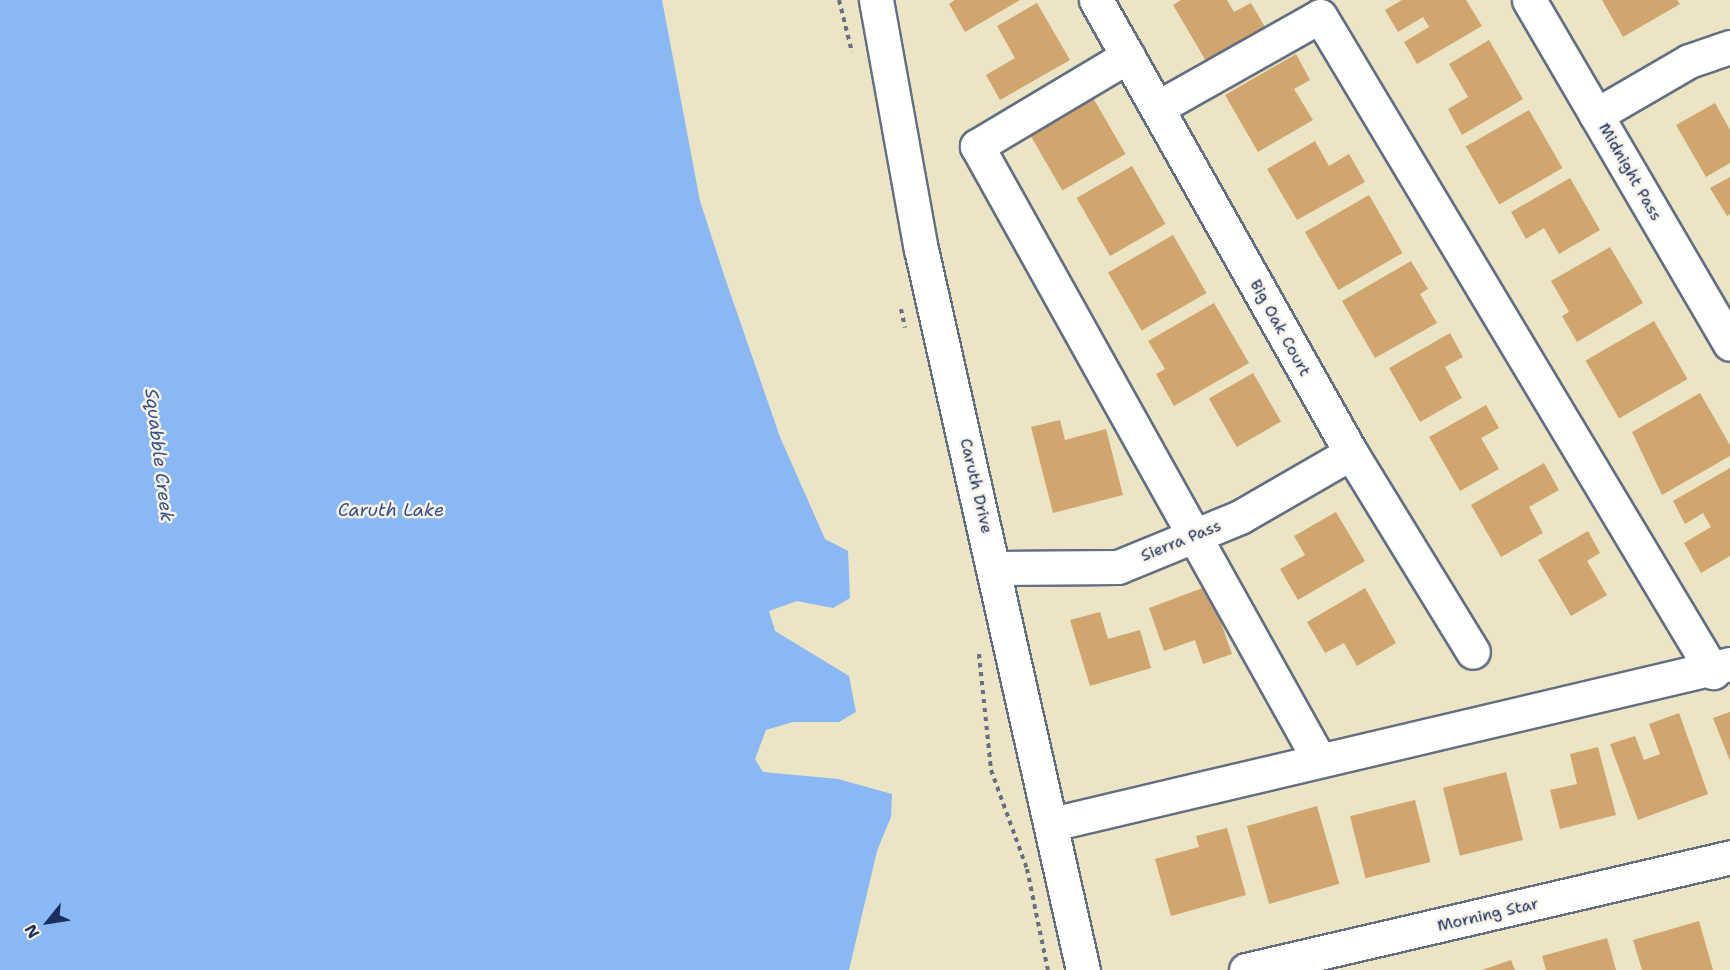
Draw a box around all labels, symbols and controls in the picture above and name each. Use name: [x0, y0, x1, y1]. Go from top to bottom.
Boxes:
street label: Midnight Pass: [1594, 120, 1666, 224]
street label: Big Oak Court: [1246, 276, 1314, 380]
water label: Squabble Creek: [140, 387, 178, 523]
street label: Caruth Drive: [956, 437, 996, 535]
water label: Caruth Lake: [338, 499, 444, 521]
street label: Sierra Pass: [1138, 516, 1224, 566]
north arrow: [18, 892, 78, 952]
street label: Morning Star: [1436, 894, 1540, 936]
text: N: [20, 921, 44, 942]

